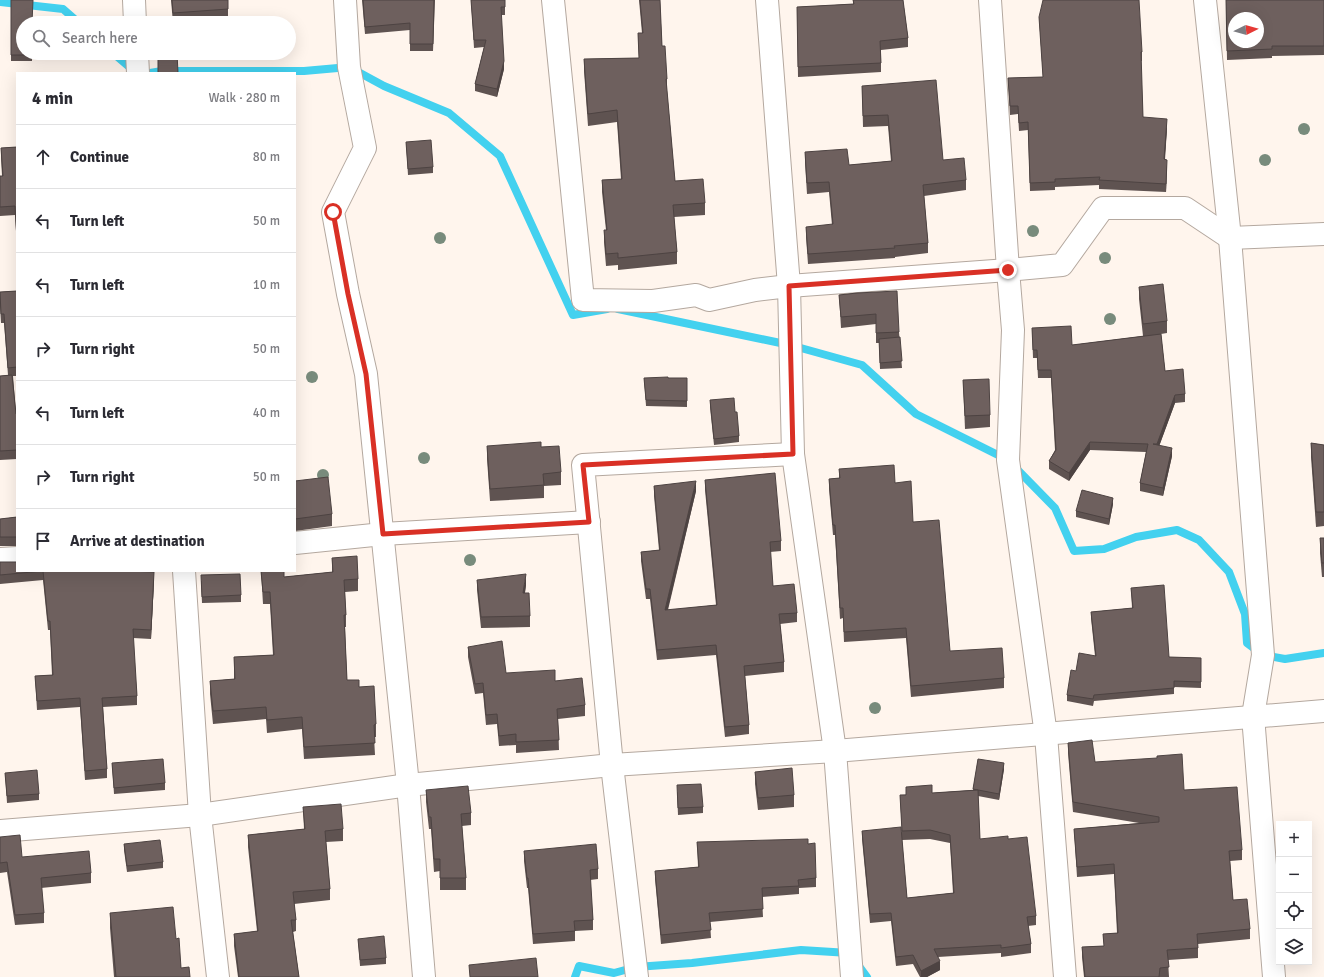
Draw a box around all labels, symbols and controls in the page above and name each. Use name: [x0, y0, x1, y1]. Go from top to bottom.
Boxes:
north arrow: [1228, 12, 1264, 48]
search box: [16, 16, 296, 60]
icon: search: [30, 27, 52, 49]
text: Search here: [62, 29, 138, 47]
text: 4 min: [32, 88, 73, 109]
text: Walk · 280 m: [209, 90, 280, 106]
icon: ahead: [32, 146, 54, 168]
text: Continue: [70, 148, 129, 166]
text: 80 m: [253, 149, 280, 165]
route start: [324, 203, 342, 221]
icon: left: [32, 210, 54, 232]
text: Turn left: [70, 212, 124, 230]
text: 50 m: [253, 213, 280, 229]
route end: [999, 261, 1017, 279]
icon: left: [32, 274, 54, 296]
text: Turn left: [70, 276, 124, 294]
text: 10 m: [253, 277, 280, 293]
icon: right: [32, 338, 54, 360]
text: Turn right: [70, 340, 135, 358]
text: 50 m: [253, 341, 280, 357]
icon: left: [32, 402, 54, 424]
text: Turn left: [70, 404, 124, 422]
text: 40 m: [253, 405, 280, 421]
icon: right: [32, 466, 54, 488]
text: Turn right: [70, 468, 135, 486]
text: 50 m: [253, 469, 280, 485]
icon: arrive: [32, 530, 54, 552]
text: Arrive at destination: [70, 532, 205, 550]
map controls: [1276, 821, 1312, 965]
button: +: [1276, 821, 1312, 857]
button: −: [1276, 857, 1312, 893]
button: locate: [1276, 893, 1312, 929]
button: layers: [1276, 929, 1312, 965]

